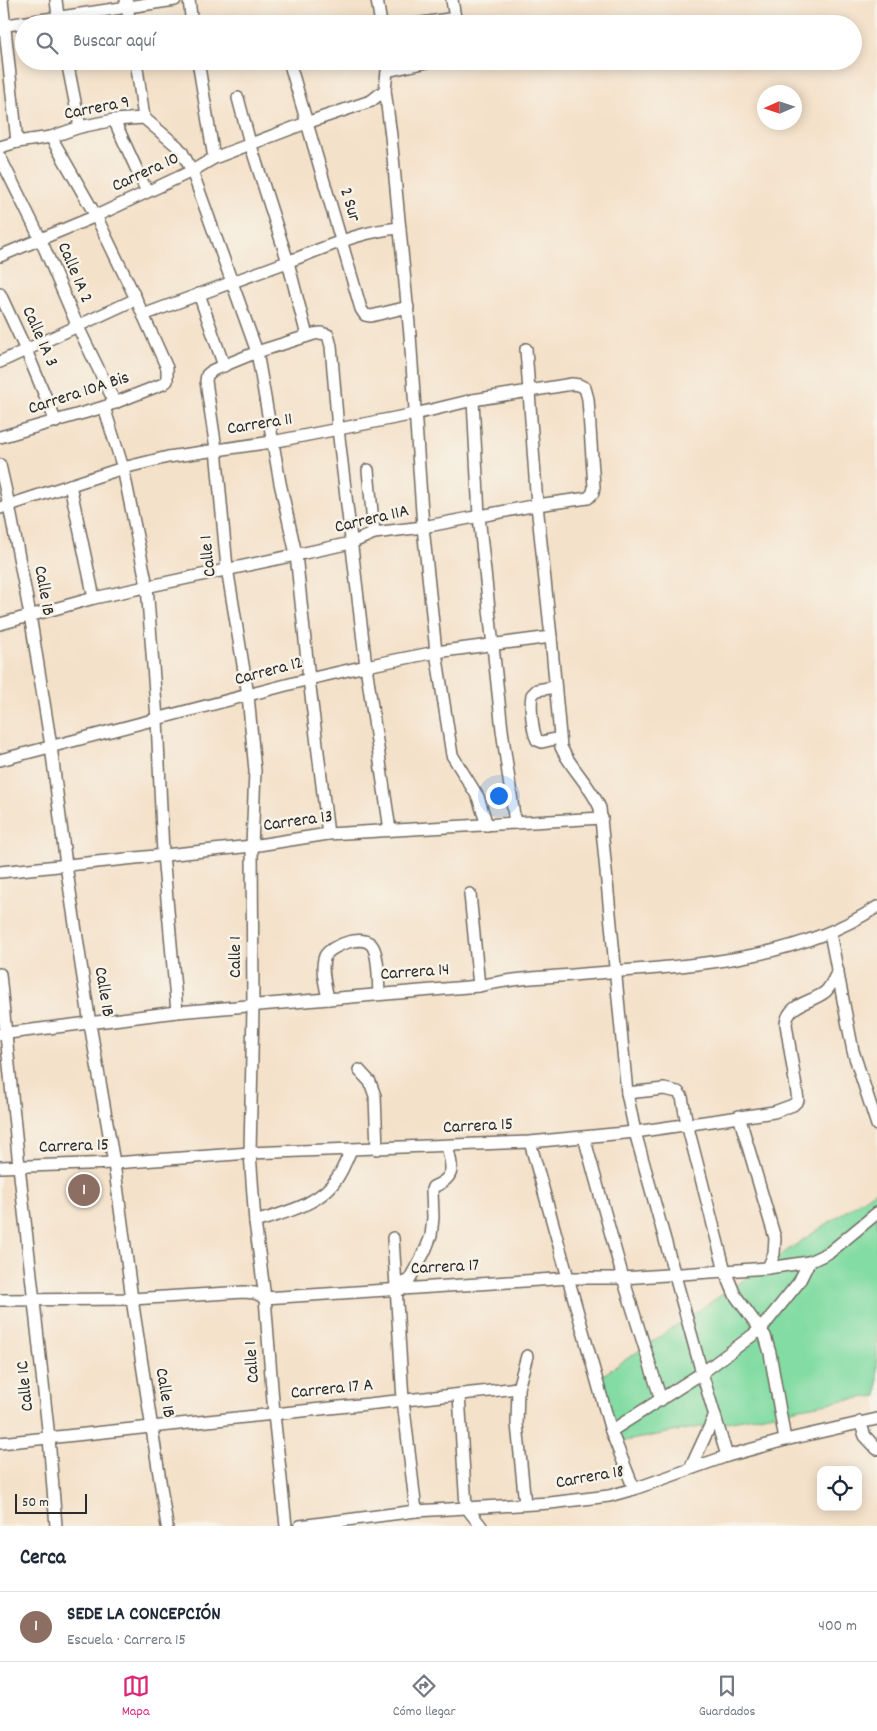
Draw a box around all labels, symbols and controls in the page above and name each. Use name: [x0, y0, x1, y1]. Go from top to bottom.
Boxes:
search box: [15, 15, 862, 70]
icon: search: [33, 29, 61, 57]
text: Buscar aquí: [73, 29, 155, 56]
north arrow: [757, 85, 802, 130]
street label: Carrera 9: [62, 90, 132, 128]
street label: Carrera 10: [108, 147, 184, 199]
street label: 2 Sur: [332, 185, 366, 225]
street label: Calle 1A 2: [50, 239, 98, 307]
street label: Calle 1A 3: [15, 303, 63, 371]
street label: Carrera 10A Bis: [25, 366, 133, 422]
street label: Carrera 11: [226, 408, 294, 442]
street label: Carrera 11A: [332, 499, 412, 541]
street label: Calle 1: [194, 534, 224, 578]
street label: Calle 1B: [26, 564, 60, 618]
street label: Carrera 12: [232, 651, 306, 693]
your location: [486, 783, 512, 809]
street label: Carrera 13: [262, 805, 334, 839]
street label: Calle 1: [224, 936, 249, 978]
street label: Carrera 14: [380, 958, 450, 988]
street label: Calle 1B: [87, 965, 119, 1019]
street label: Carrera 15: [442, 1113, 514, 1141]
street label: Carrera 15: [39, 1133, 109, 1161]
pin: 1: [68, 1171, 100, 1209]
street label: Carrera 17: [410, 1254, 480, 1282]
street label: Calle 1: [239, 1340, 267, 1384]
street label: Calle 1C: [11, 1359, 41, 1413]
street label: Calle 1B: [148, 1366, 180, 1420]
street label: Carrera 17 A: [290, 1373, 375, 1407]
street label: Carrera 18: [554, 1460, 626, 1496]
map controls: [817, 1466, 862, 1511]
button: locate: [817, 1466, 862, 1511]
scale bar: [15, 1491, 88, 1514]
text: 50 m: [22, 1493, 49, 1513]
text: Cerca: [20, 1544, 66, 1574]
text: SEDE LA CONCEPCIÓN: [67, 1602, 221, 1629]
text: 1: [34, 1615, 38, 1638]
text: 400 m: [818, 1615, 857, 1638]
text: Escuela · Carrera 15: [67, 1629, 186, 1652]
tab: Mapa: [122, 1672, 150, 1722]
tab: Cómo llegar: [393, 1672, 456, 1722]
tab: Guardados: [699, 1672, 755, 1722]

